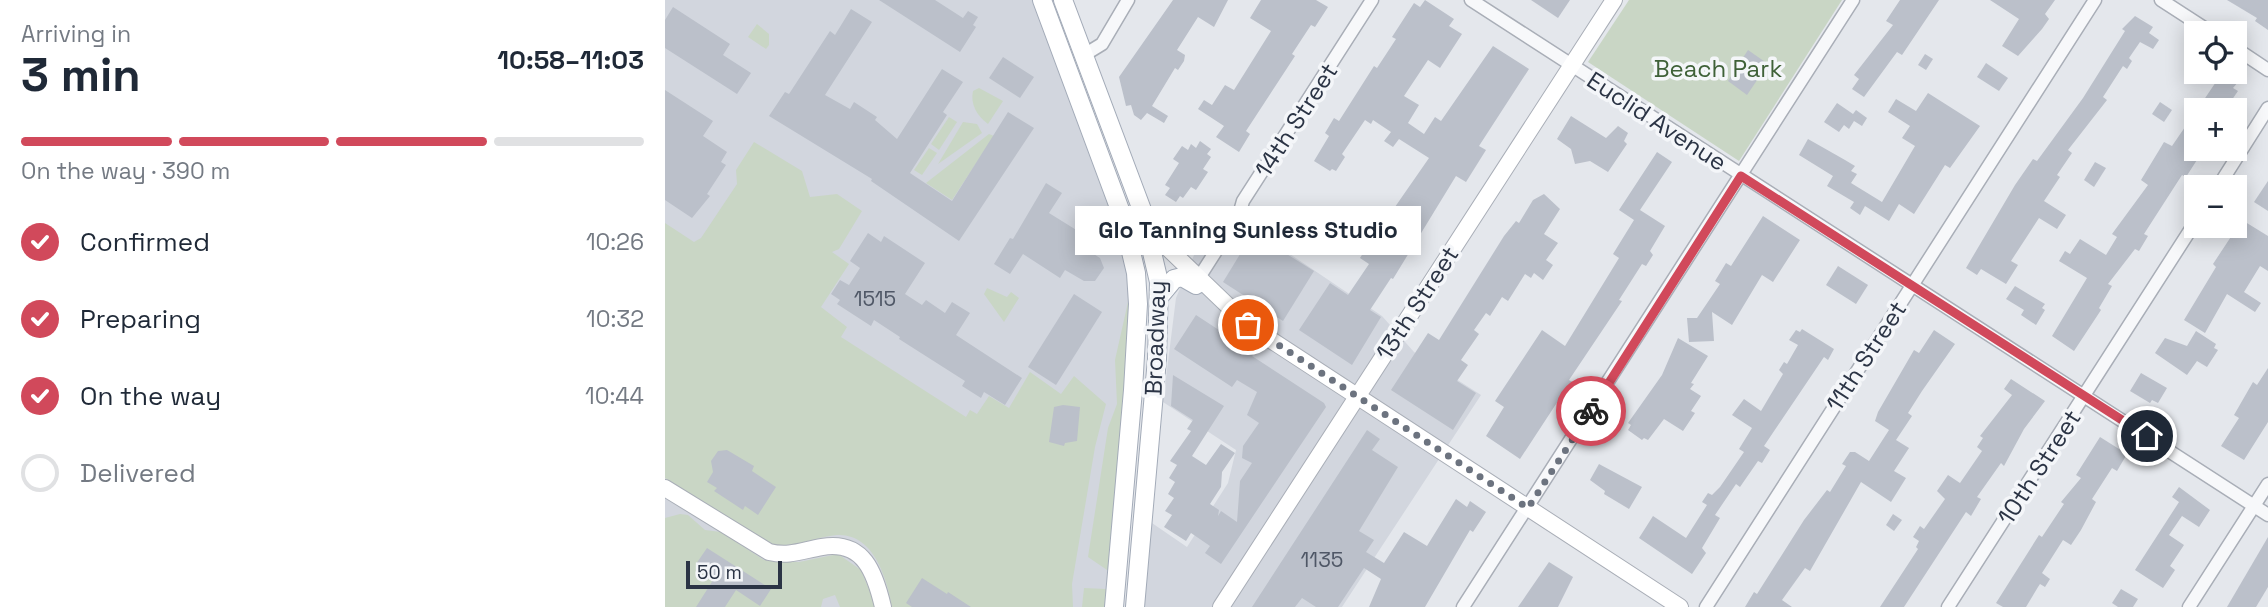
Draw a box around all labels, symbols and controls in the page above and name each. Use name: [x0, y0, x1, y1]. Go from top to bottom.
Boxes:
text: Arriving in: [21, 19, 131, 49]
map controls: [2184, 21, 2247, 238]
button: locate: [2184, 21, 2247, 84]
text: 10:58–11:03: [497, 43, 644, 77]
text: 3 min: [21, 46, 141, 104]
park label: Beach Park: [1654, 53, 1782, 84]
street label: 14th Street: [1248, 57, 1344, 183]
street label: Euclid Avenue: [1581, 64, 1733, 178]
button: +: [2184, 98, 2247, 161]
text: On the way · 390 m: [21, 156, 230, 186]
button: −: [2184, 175, 2247, 238]
callout: Glo Tanning Sunless Studio: [1075, 206, 1421, 255]
text: Glo Tanning Sunless Studio: [1098, 215, 1398, 245]
icon: check: [21, 223, 59, 261]
text: Confirmed: [80, 225, 210, 259]
text: 10:26: [586, 227, 644, 257]
street label: 13th Street: [1369, 240, 1465, 366]
street label: Broadway: [1137, 280, 1173, 396]
house number: 1515: [854, 285, 896, 312]
pin: [1218, 295, 1278, 355]
street label: 11th Street: [1819, 295, 1913, 417]
icon: check: [21, 300, 59, 338]
text: Preparing: [80, 302, 201, 336]
text: 10:32: [586, 304, 644, 334]
icon: bag: [1229, 306, 1267, 344]
courier: [1556, 376, 1626, 446]
icon: check: [21, 377, 59, 415]
text: On the way: [80, 379, 221, 413]
text: 10:44: [585, 381, 644, 411]
icon: bike: [1572, 392, 1610, 430]
street label: 10th Street: [1990, 404, 2088, 530]
pin: [2117, 406, 2177, 466]
icon: home: [2128, 417, 2166, 455]
text: Delivered: [80, 456, 196, 490]
house number: 1135: [1301, 546, 1343, 573]
scale bar: [686, 558, 782, 590]
text: 50 m: [697, 560, 742, 585]

